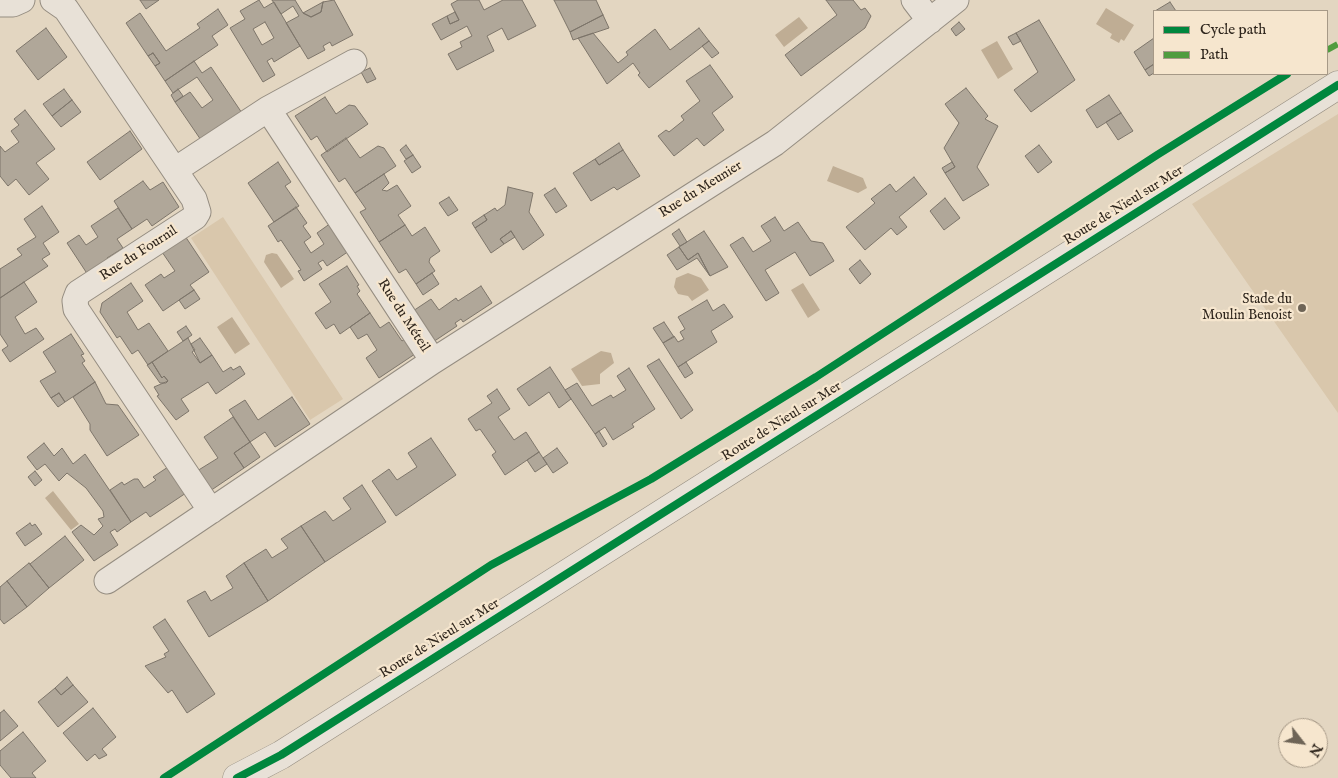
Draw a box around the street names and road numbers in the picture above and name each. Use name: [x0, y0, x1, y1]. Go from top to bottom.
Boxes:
street label: Rue du Meunier: [656, 158, 746, 222]
street label: Route de Nieul sur Mer: [1061, 162, 1187, 250]
street label: Rue du Fournil: [97, 223, 181, 285]
street label: Rue du Méteil: [373, 276, 433, 356]
street label: Route de Nieul sur Mer: [719, 378, 845, 466]
street label: Route de Nieul sur Mer: [377, 595, 503, 683]

